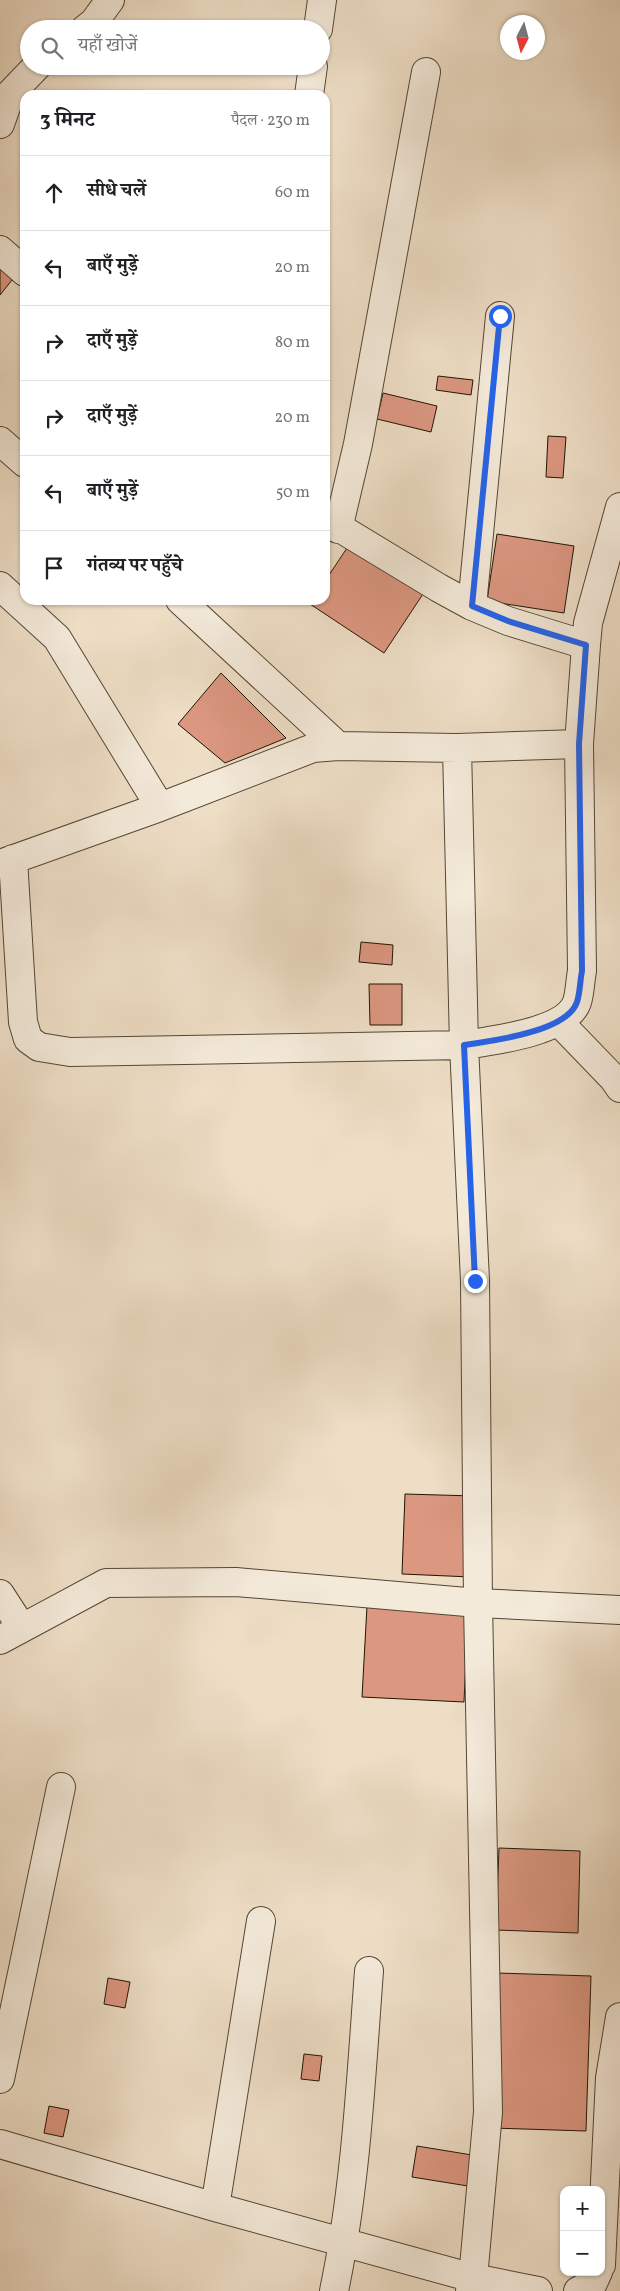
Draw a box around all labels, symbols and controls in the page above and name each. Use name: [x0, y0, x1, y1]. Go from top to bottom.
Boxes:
north arrow: [500, 15, 545, 60]
search box: [20, 20, 330, 75]
text: यहाँ खोजें: [78, 33, 137, 59]
icon: search: [38, 34, 66, 62]
text: 3 मिनट: [40, 106, 95, 135]
text: पैदल · 230 m: [231, 110, 310, 132]
text: सीधे चलें: [87, 178, 146, 204]
icon: ahead: [40, 179, 68, 207]
text: 60 m: [275, 182, 310, 204]
text: बाएँ मुड़ें: [87, 253, 138, 279]
icon: left: [40, 254, 68, 282]
text: 20 m: [275, 257, 310, 279]
route start: [489, 305, 512, 328]
text: दाएँ मुड़ें: [87, 328, 137, 354]
icon: right: [40, 329, 68, 357]
text: 80 m: [275, 332, 310, 354]
text: दाएँ मुड़ें: [87, 403, 137, 429]
icon: right: [40, 404, 68, 432]
text: 20 m: [275, 407, 310, 429]
text: बाएँ मुड़ें: [87, 478, 138, 504]
icon: left: [40, 479, 68, 507]
text: 50 m: [276, 482, 310, 504]
text: गंतव्य पर पहुँचे: [87, 553, 182, 579]
icon: arrive: [40, 554, 68, 582]
route end: [464, 1270, 487, 1293]
map controls: [560, 2186, 605, 2276]
button: +: [560, 2186, 605, 2231]
button: −: [560, 2231, 605, 2276]

